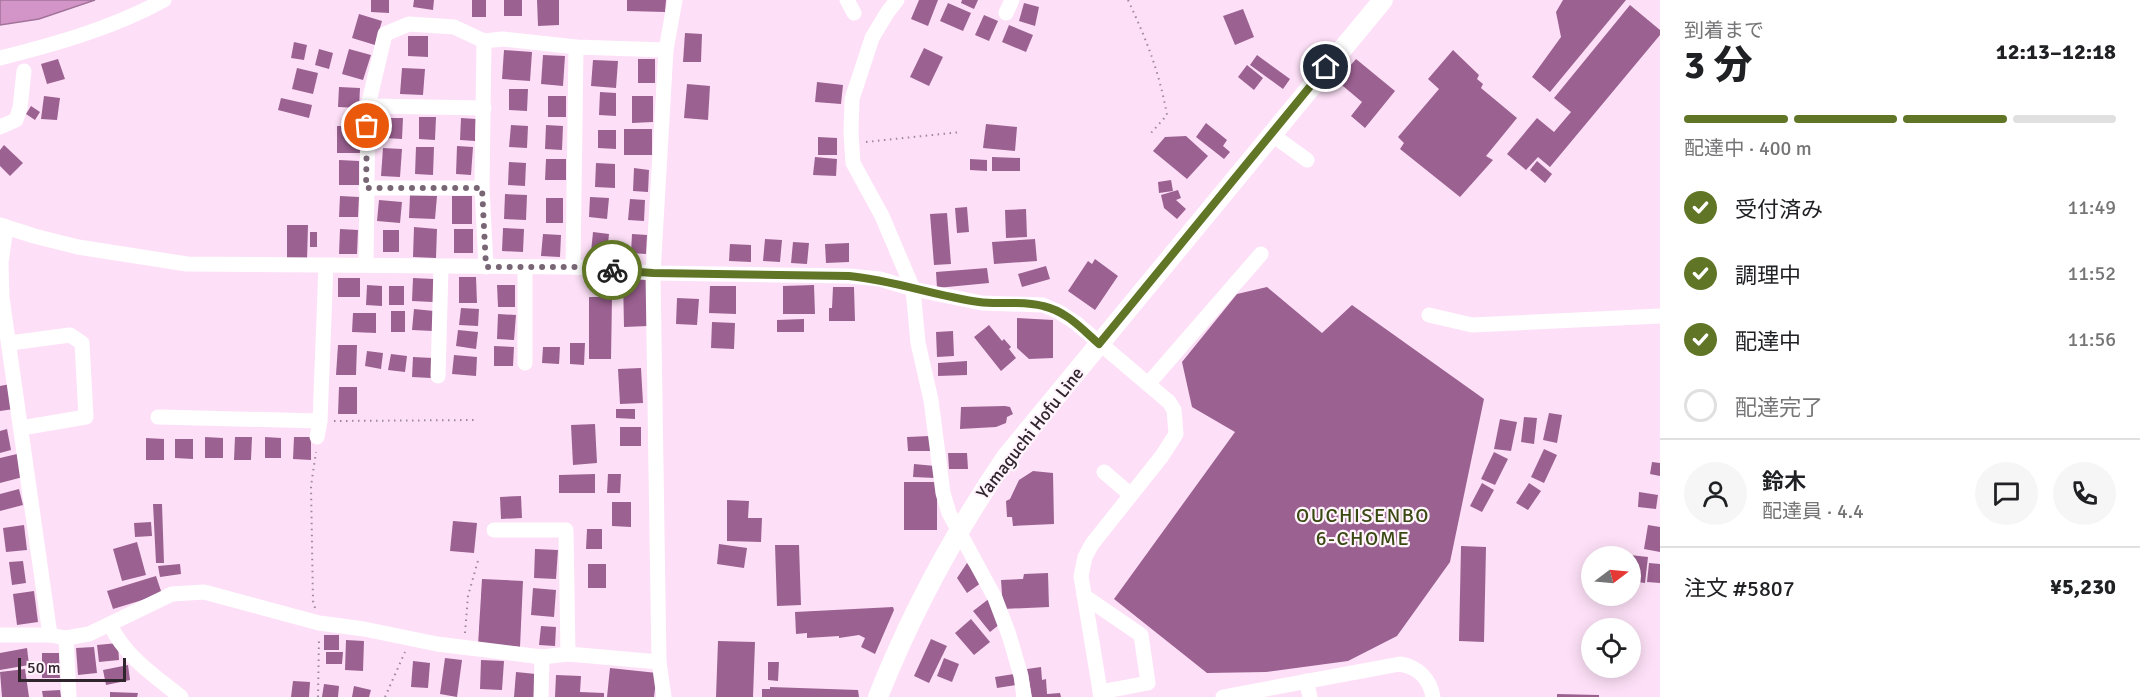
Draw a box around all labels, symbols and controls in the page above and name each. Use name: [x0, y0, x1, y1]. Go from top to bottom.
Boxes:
text: 到着まで: [1684, 18, 1764, 43]
text: 12:13–12:18: [1996, 38, 2116, 65]
pin: [1300, 41, 1351, 92]
text: 3 分: [1684, 41, 1753, 89]
icon: home: [1309, 50, 1342, 83]
pin: [341, 100, 392, 151]
icon: bag: [350, 109, 383, 142]
text: 配達中 · 400 m: [1684, 136, 1812, 161]
icon: check: [1684, 191, 1717, 224]
text: 11:49: [2067, 195, 2116, 220]
text: 受付済み: [1735, 196, 1823, 223]
courier: [582, 240, 642, 300]
icon: bike: [596, 254, 629, 287]
icon: check: [1684, 257, 1717, 290]
text: 11:52: [2067, 261, 2116, 286]
text: 調理中: [1735, 262, 1801, 289]
icon: check: [1684, 323, 1717, 356]
text: 11:56: [2067, 327, 2116, 352]
text: 配達中: [1735, 328, 1801, 355]
street label: Yamaguchi Hofu Line: [972, 363, 1088, 503]
text: 配達完了: [1735, 394, 1823, 421]
button: person: [1684, 462, 1747, 525]
button: chat: [1975, 462, 2038, 525]
button: phone: [2053, 462, 2116, 525]
text: 鈴木: [1762, 468, 1806, 495]
text: 配達員 · 4.4: [1762, 499, 1864, 524]
district label: OUCHISENBO 6-CHOME: [1296, 503, 1430, 551]
north arrow: [1581, 546, 1641, 606]
map controls: [1581, 546, 1641, 678]
text: ¥5,230: [2050, 573, 2116, 600]
text: 注文 #5807: [1684, 575, 1795, 602]
button: locate: [1581, 618, 1641, 678]
scale bar: [18, 655, 126, 682]
text: 50 m: [27, 658, 61, 678]

